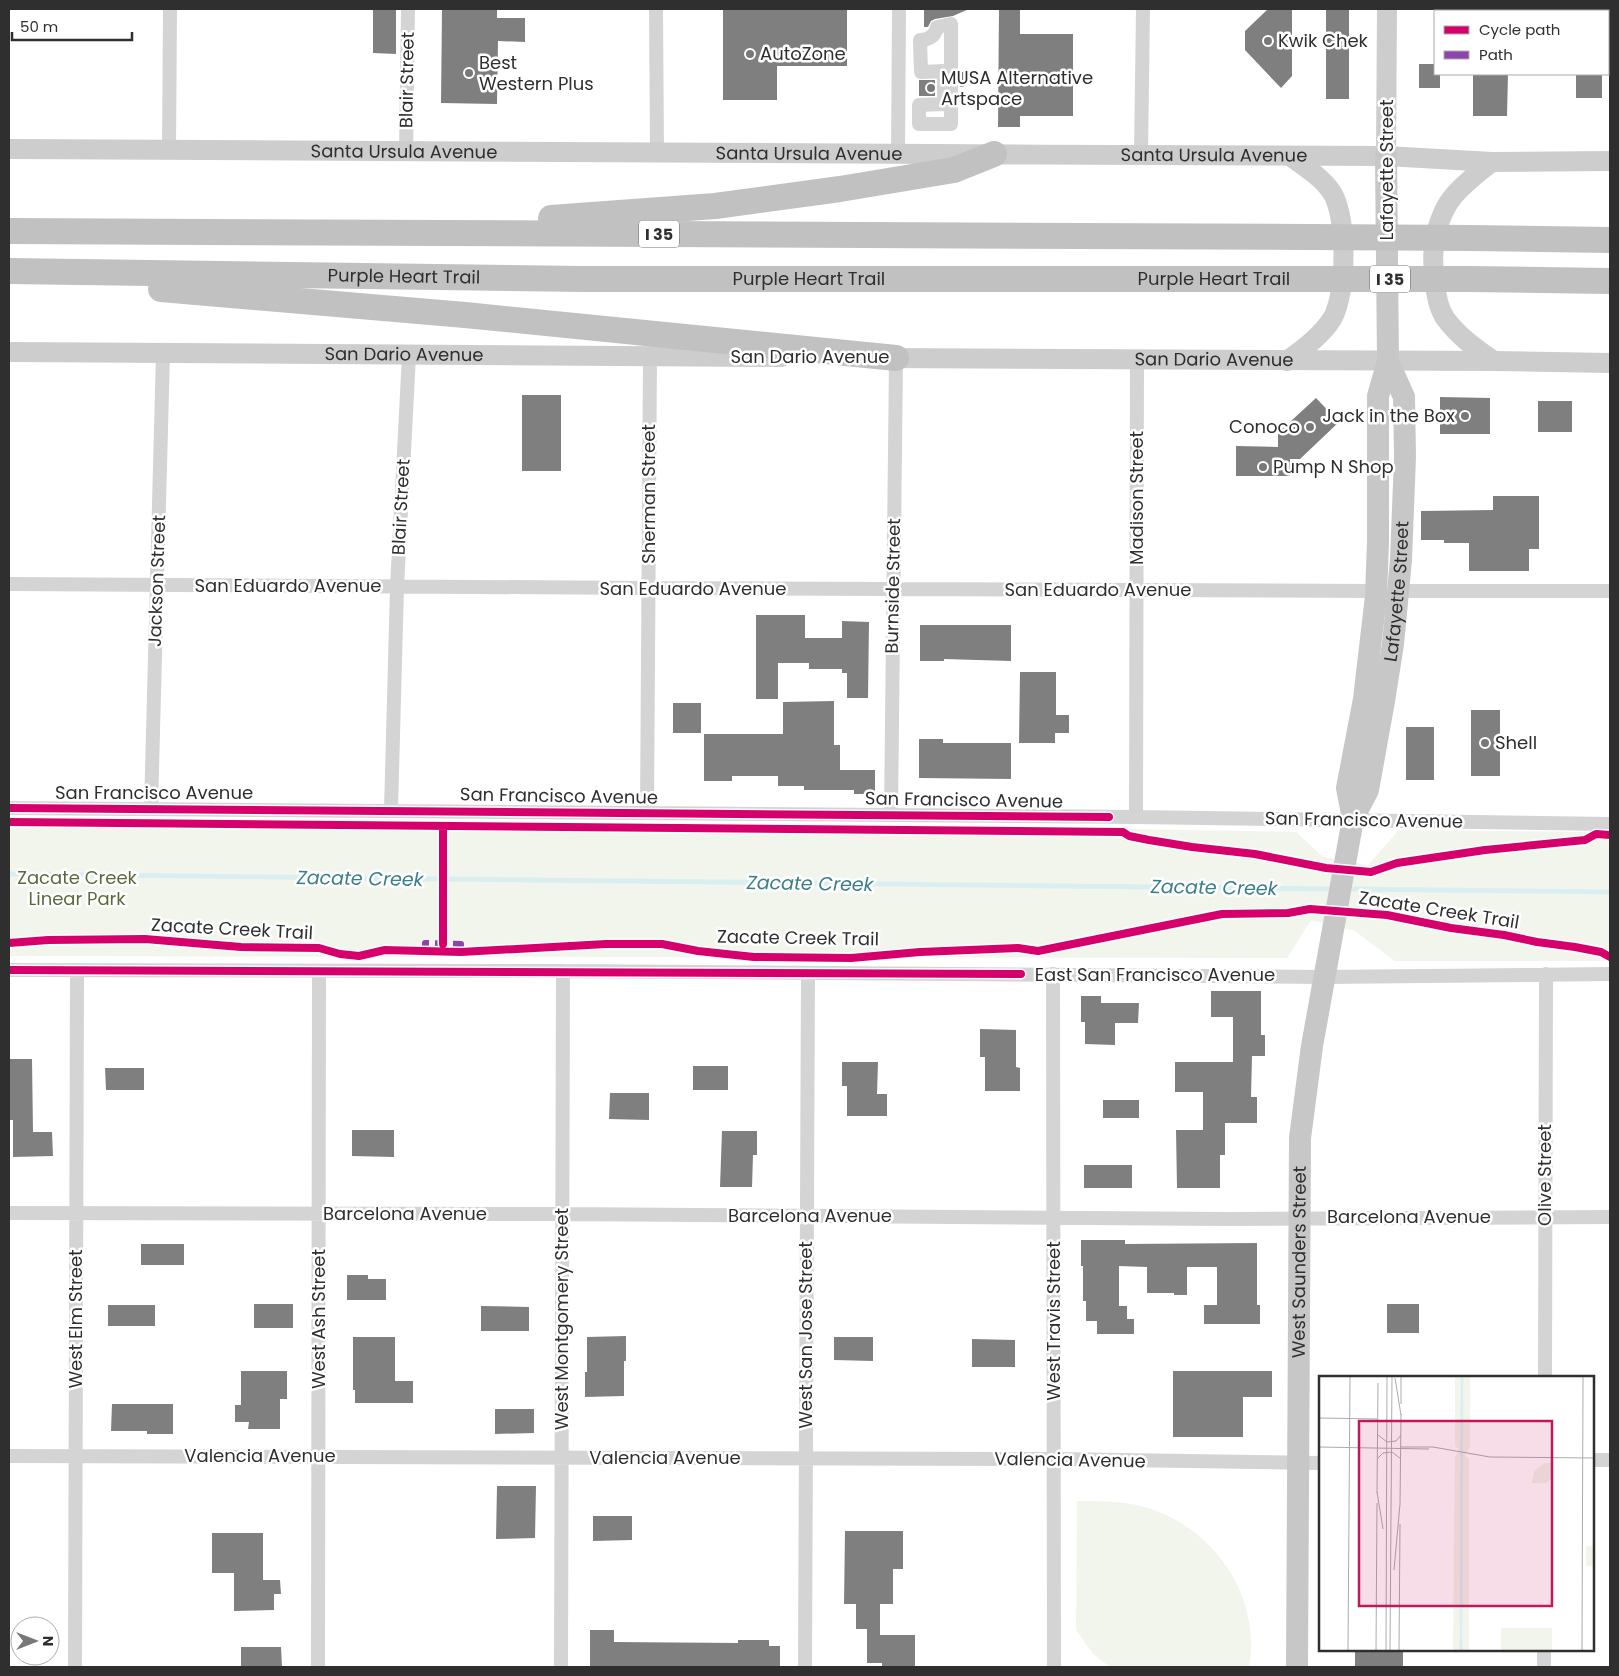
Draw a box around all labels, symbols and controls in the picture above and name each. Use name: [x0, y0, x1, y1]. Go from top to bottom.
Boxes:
scale bar: [12, 10, 132, 42]
legend: [1434, 10, 1609, 75]
text: 50 m: [20, 16, 58, 37]
text: Cycle path: [1479, 19, 1560, 40]
place label: Kwik Chek: [1278, 28, 1369, 53]
street label: Blair Street: [393, 32, 420, 128]
marker: Kwik Chek: [1262, 35, 1274, 47]
place label: AutoZone: [760, 41, 846, 66]
text: Path: [1479, 44, 1513, 65]
marker: AutoZone: [744, 48, 756, 60]
place label: Best Western Plus: [479, 50, 594, 96]
place label: MUSA Alternative Artspace: [941, 65, 1093, 111]
marker: Best Western Plus: [463, 67, 475, 79]
marker: MUSA Alternative Artspace: [925, 82, 937, 94]
street label: Lafayette Street: [1374, 99, 1399, 241]
street label: Santa Ursula Avenue: [311, 138, 497, 164]
street label: Santa Ursula Avenue: [716, 140, 902, 166]
street label: Santa Ursula Avenue: [1121, 142, 1307, 168]
road number: I 35: [639, 220, 679, 248]
street label: Purple Heart Trail: [327, 262, 480, 290]
street label: Purple Heart Trail: [733, 266, 885, 291]
street label: Purple Heart Trail: [1138, 266, 1290, 291]
road number: I 35: [1370, 266, 1410, 292]
street label: San Dario Avenue: [324, 341, 484, 367]
street label: San Dario Avenue: [730, 344, 890, 369]
street label: San Dario Avenue: [1134, 346, 1294, 372]
place label: Jack in the Box: [1322, 403, 1455, 428]
marker: Jack in the Box: [1459, 410, 1471, 422]
place label: Conoco: [1229, 414, 1300, 439]
marker: Conoco: [1304, 421, 1316, 433]
street label: Sherman Street: [636, 424, 661, 564]
street label: Madison Street: [1124, 431, 1149, 565]
place label: Pump N Shop: [1273, 454, 1394, 479]
street label: Blair Street: [385, 458, 416, 556]
marker: Pump N Shop: [1257, 461, 1269, 473]
street label: Jackson Street: [142, 515, 171, 647]
street label: Burnside Street: [879, 518, 906, 654]
street label: Lafayette Street: [1377, 521, 1415, 664]
street label: San Eduardo Avenue: [195, 573, 381, 598]
street label: San Eduardo Avenue: [600, 576, 786, 601]
street label: San Eduardo Avenue: [1005, 577, 1191, 602]
place label: Shell: [1495, 730, 1537, 755]
marker: Shell: [1479, 737, 1491, 749]
street label: San Francisco Avenue: [55, 780, 253, 805]
street label: San Francisco Avenue: [460, 781, 658, 810]
street label: San Francisco Avenue: [865, 785, 1063, 814]
street label: San Francisco Avenue: [1265, 805, 1463, 834]
water label: Zacate Creek: [295, 864, 425, 893]
park label: Zacate Creek Linear Park: [17, 865, 138, 911]
water label: Zacate Creek: [745, 869, 875, 898]
water label: Zacate Creek: [1149, 873, 1279, 902]
street label: Zacate Creek Trail: [1357, 884, 1521, 935]
street label: Zacate Creek Trail: [150, 912, 314, 945]
street label: Zacate Creek Trail: [717, 924, 879, 951]
street label: East San Francisco Avenue: [1035, 962, 1275, 987]
street label: Olive Street: [1532, 1124, 1557, 1226]
street label: West Saunders Street: [1286, 1166, 1312, 1358]
street label: Barcelona Avenue: [323, 1201, 487, 1226]
street label: Barcelona Avenue: [728, 1203, 892, 1228]
street label: Barcelona Avenue: [1327, 1204, 1491, 1229]
street label: West Montgomery Street: [549, 1208, 574, 1430]
street label: West San Jose Street: [793, 1241, 818, 1429]
street label: West Travis Street: [1041, 1241, 1066, 1401]
street label: West Elm Street: [63, 1249, 88, 1389]
street label: West Ash Street: [306, 1249, 331, 1389]
inset map: [1319, 1376, 1594, 1651]
street label: Valencia Avenue: [184, 1443, 336, 1468]
street label: Valencia Avenue: [589, 1445, 741, 1470]
street label: Valencia Avenue: [994, 1446, 1146, 1473]
north arrow: [10, 1616, 60, 1666]
text: N: [38, 1636, 58, 1646]

